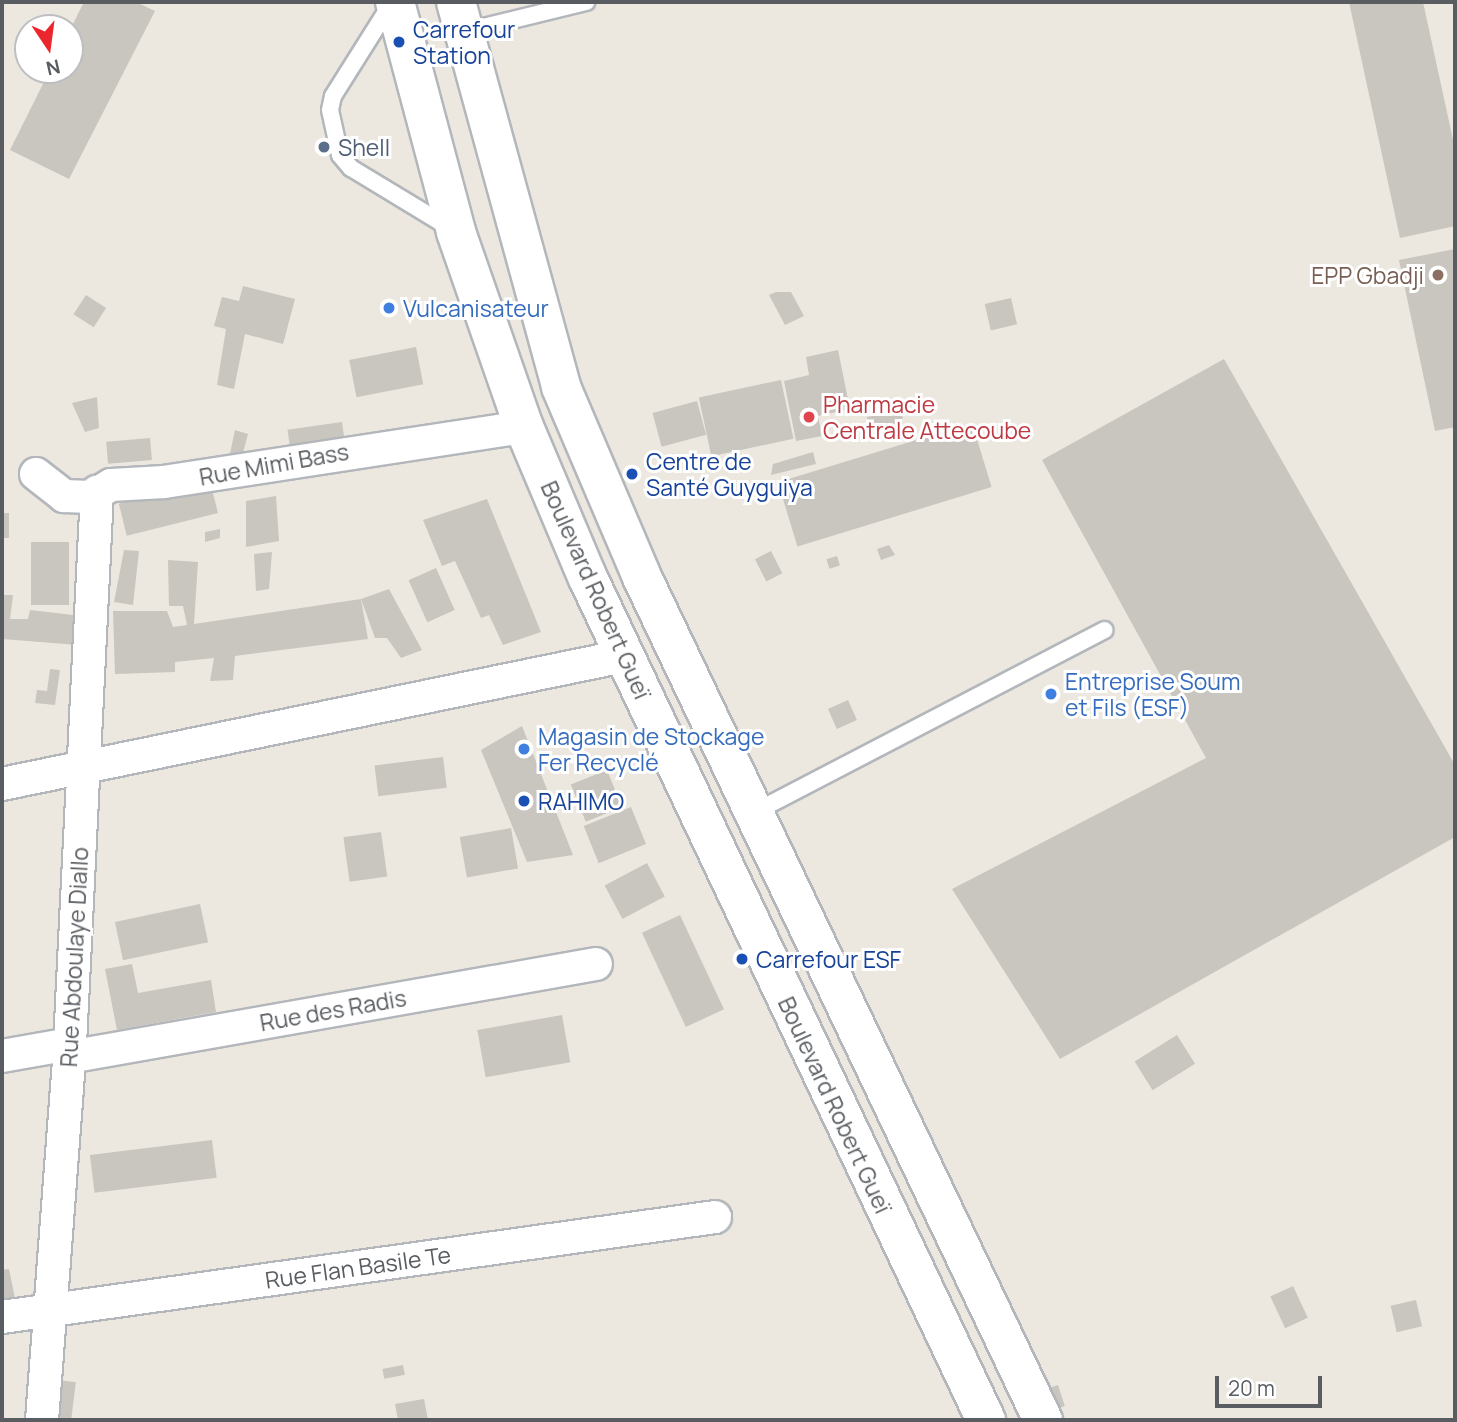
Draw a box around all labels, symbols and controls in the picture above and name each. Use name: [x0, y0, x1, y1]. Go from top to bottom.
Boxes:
north arrow: [14, 14, 84, 84]
place label: Carrefour Station: [413, 15, 515, 69]
marker: Carrefour Station: [391, 34, 407, 50]
text: N: [44, 53, 63, 82]
place label: Shell: [338, 133, 390, 161]
marker: Shell: [316, 139, 332, 155]
place label: EPP Gbadji: [1311, 261, 1424, 289]
marker: EPP Gbadji: [1430, 267, 1446, 283]
place label: Vulcanisateur: [403, 294, 549, 322]
marker: Vulcanisateur: [381, 300, 397, 316]
place label: Pharmacie Centrale Attecoube: [823, 390, 1031, 444]
marker: Pharmacie Centrale Attecoube: [801, 409, 817, 425]
street label: Rue Mimi Bass: [197, 437, 351, 491]
place label: Centre de Santé Guyguiya: [646, 447, 813, 501]
marker: Centre de Santé Guyguiya: [624, 466, 640, 482]
street label: Boulevard Robert Gueï: [535, 477, 657, 703]
place label: Entreprise Soum et Fils (ESF): [1065, 667, 1240, 721]
marker: Entreprise Soum et Fils (ESF): [1043, 686, 1059, 702]
place label: Magasin de Stockage Fer Recyclé: [538, 722, 764, 776]
marker: Magasin de Stockage Fer Recyclé: [516, 741, 532, 757]
place label: RAHIMO: [538, 787, 624, 815]
marker: RAHIMO: [516, 793, 532, 809]
street label: Rue Abdoulaye Diallo: [54, 846, 94, 1068]
place label: Carrefour ESF: [756, 945, 901, 973]
marker: Carrefour ESF: [734, 951, 750, 967]
street label: Rue des Radis: [258, 984, 408, 1036]
street label: Boulevard Robert Gueï: [773, 992, 897, 1218]
street label: Rue Flan Basile Te: [263, 1240, 453, 1294]
scale bar: [1219, 1362, 1326, 1406]
text: 20 m: [1228, 1374, 1275, 1402]

